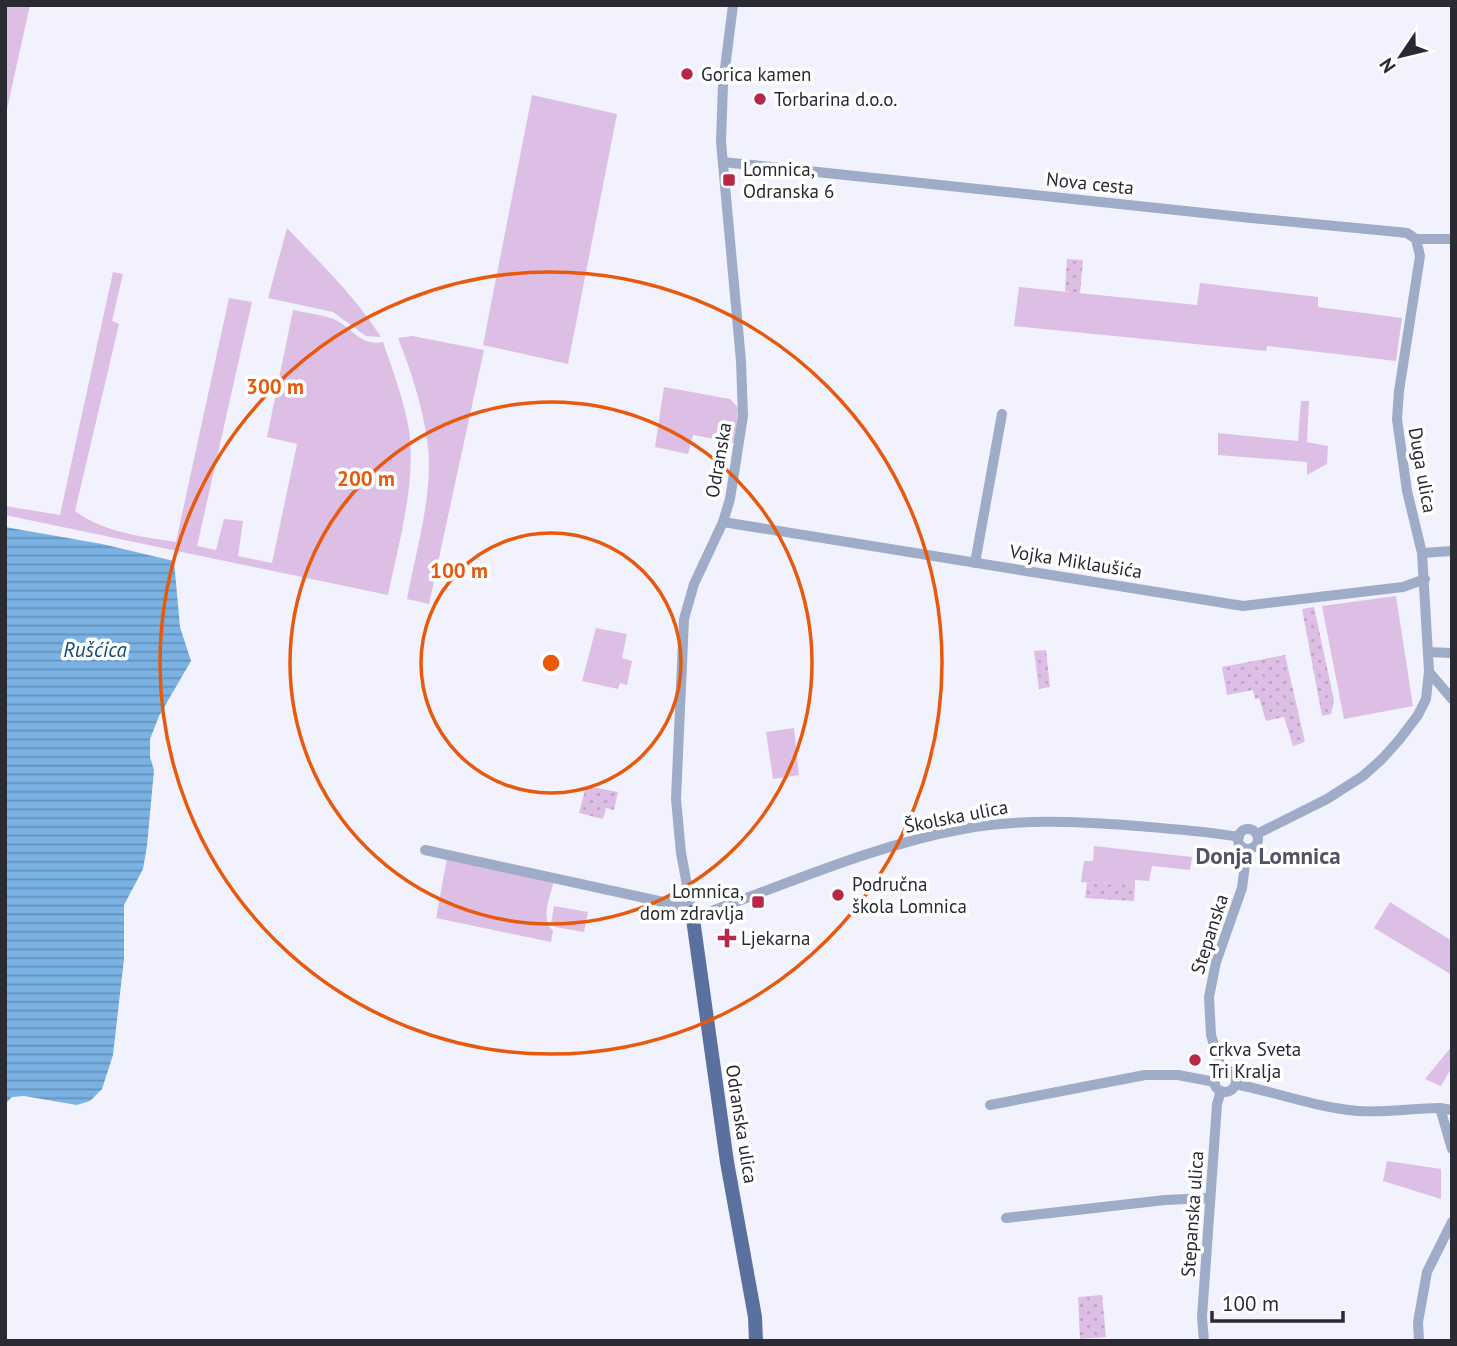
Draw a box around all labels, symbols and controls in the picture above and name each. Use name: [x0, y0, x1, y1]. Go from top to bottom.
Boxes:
north arrow: [1366, 21, 1436, 91]
text: N: [1374, 54, 1400, 78]
place label: Gorica kamen: [701, 62, 811, 86]
marker: Gorica kamen: [679, 66, 695, 82]
place label: Torbarina d.o.o.: [774, 87, 897, 111]
marker: Torbarina d.o.o.: [752, 91, 768, 107]
place label: Lomnica, Odranska 6: [743, 157, 834, 203]
street label: Nova cesta: [1045, 166, 1135, 200]
marker: Lomnica, Odranska 6: [721, 172, 737, 188]
text: 300 m: [246, 373, 304, 400]
street label: Odranska: [700, 420, 736, 500]
street label: Duga ulica: [1404, 425, 1442, 515]
text: 200 m: [337, 465, 395, 492]
street label: Vojka Miklaušića: [1007, 539, 1144, 583]
text: 100 m: [430, 557, 488, 584]
water label: Rušćica: [63, 636, 127, 663]
centre of rings: [539, 651, 563, 675]
street label: Školska ulica: [902, 794, 1010, 838]
district label: Donja Lomnica: [1195, 841, 1341, 870]
place label: Područna škola Lomnica: [852, 872, 967, 918]
place label: Lomnica, dom zdravlja: [640, 879, 744, 925]
marker: Područna škola Lomnica: [830, 887, 846, 903]
street label: Stepanska: [1185, 891, 1233, 977]
marker: Lomnica, dom zdravlja: [750, 894, 766, 910]
place label: Ljekarna: [741, 926, 810, 950]
marker: Ljekarna: [719, 930, 735, 946]
place label: crkva Sveta Tri Kralja: [1209, 1037, 1301, 1083]
marker: crkva Sveta Tri Kralja: [1187, 1052, 1203, 1068]
street label: Odranska ulica: [721, 1063, 763, 1185]
street label: Stepanska ulica: [1176, 1150, 1208, 1278]
scale bar: [1212, 1280, 1343, 1324]
text: 100 m: [1222, 1290, 1279, 1317]

